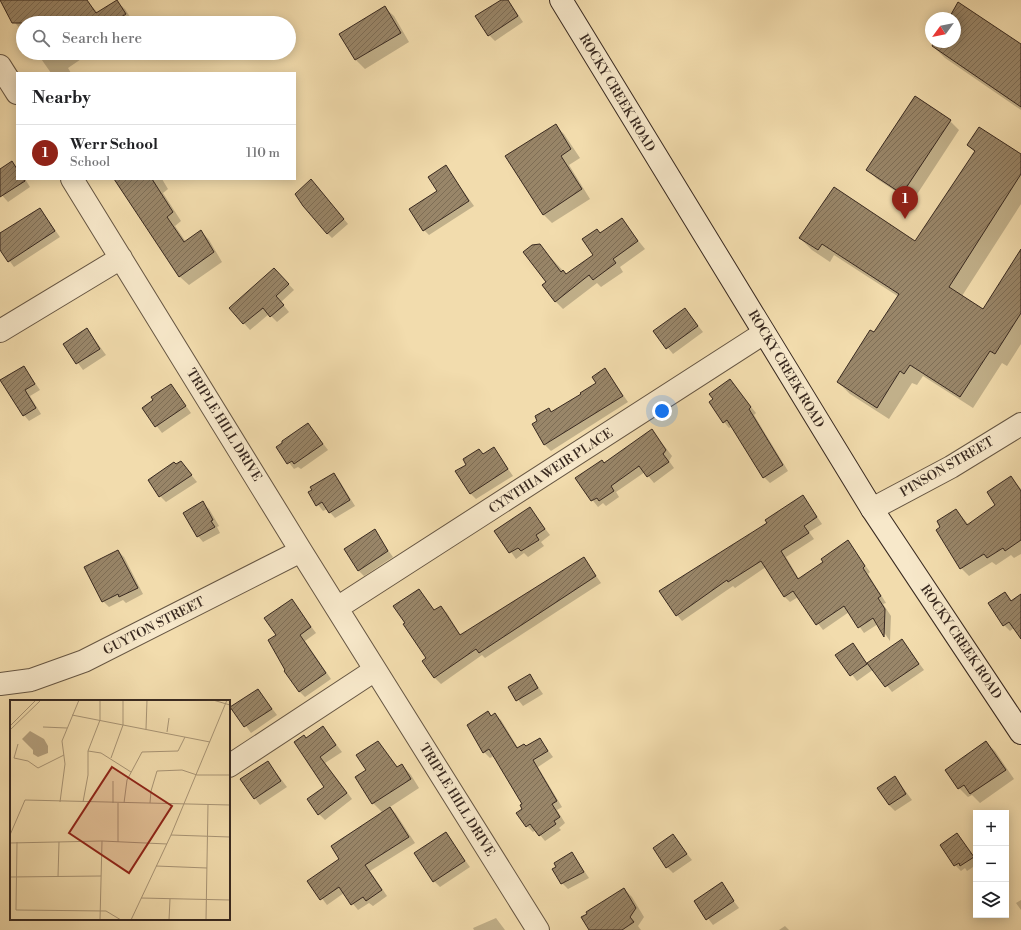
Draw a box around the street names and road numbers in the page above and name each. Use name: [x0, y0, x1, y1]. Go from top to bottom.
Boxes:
street label: ROCKY CREEK ROAD: [576, 31, 658, 155]
street label: ROCKY CREEK ROAD: [745, 307, 827, 431]
street label: TRIPLE HILL DRIVE: [183, 366, 265, 484]
street label: CYNTHIA WEIR PLACE: [486, 425, 616, 517]
street label: PINSON STREET: [897, 434, 997, 500]
street label: ROCKY CREEK ROAD: [917, 582, 1005, 702]
street label: GUYTON STREET: [101, 594, 207, 658]
street label: TRIPLE HILL DRIVE: [416, 741, 498, 859]

